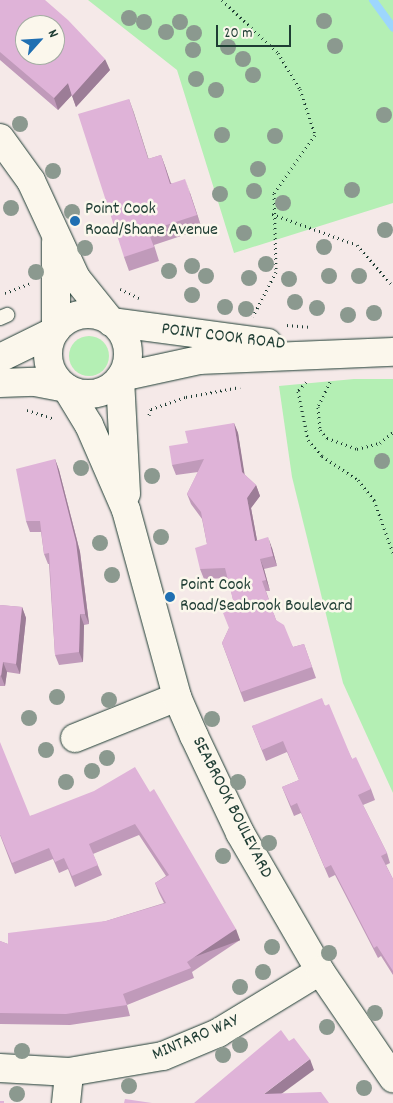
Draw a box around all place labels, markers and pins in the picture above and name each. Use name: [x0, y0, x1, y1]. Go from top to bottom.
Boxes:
place label: Point Cook Road/Shane Avenue: [85, 200, 218, 242]
marker: Point Cook Road/Shane Avenue: [69, 215, 81, 227]
place label: Point Cook Road/Seabrook Boulevard: [180, 576, 353, 618]
marker: Point Cook Road/Seabrook Boulevard: [164, 591, 176, 603]

